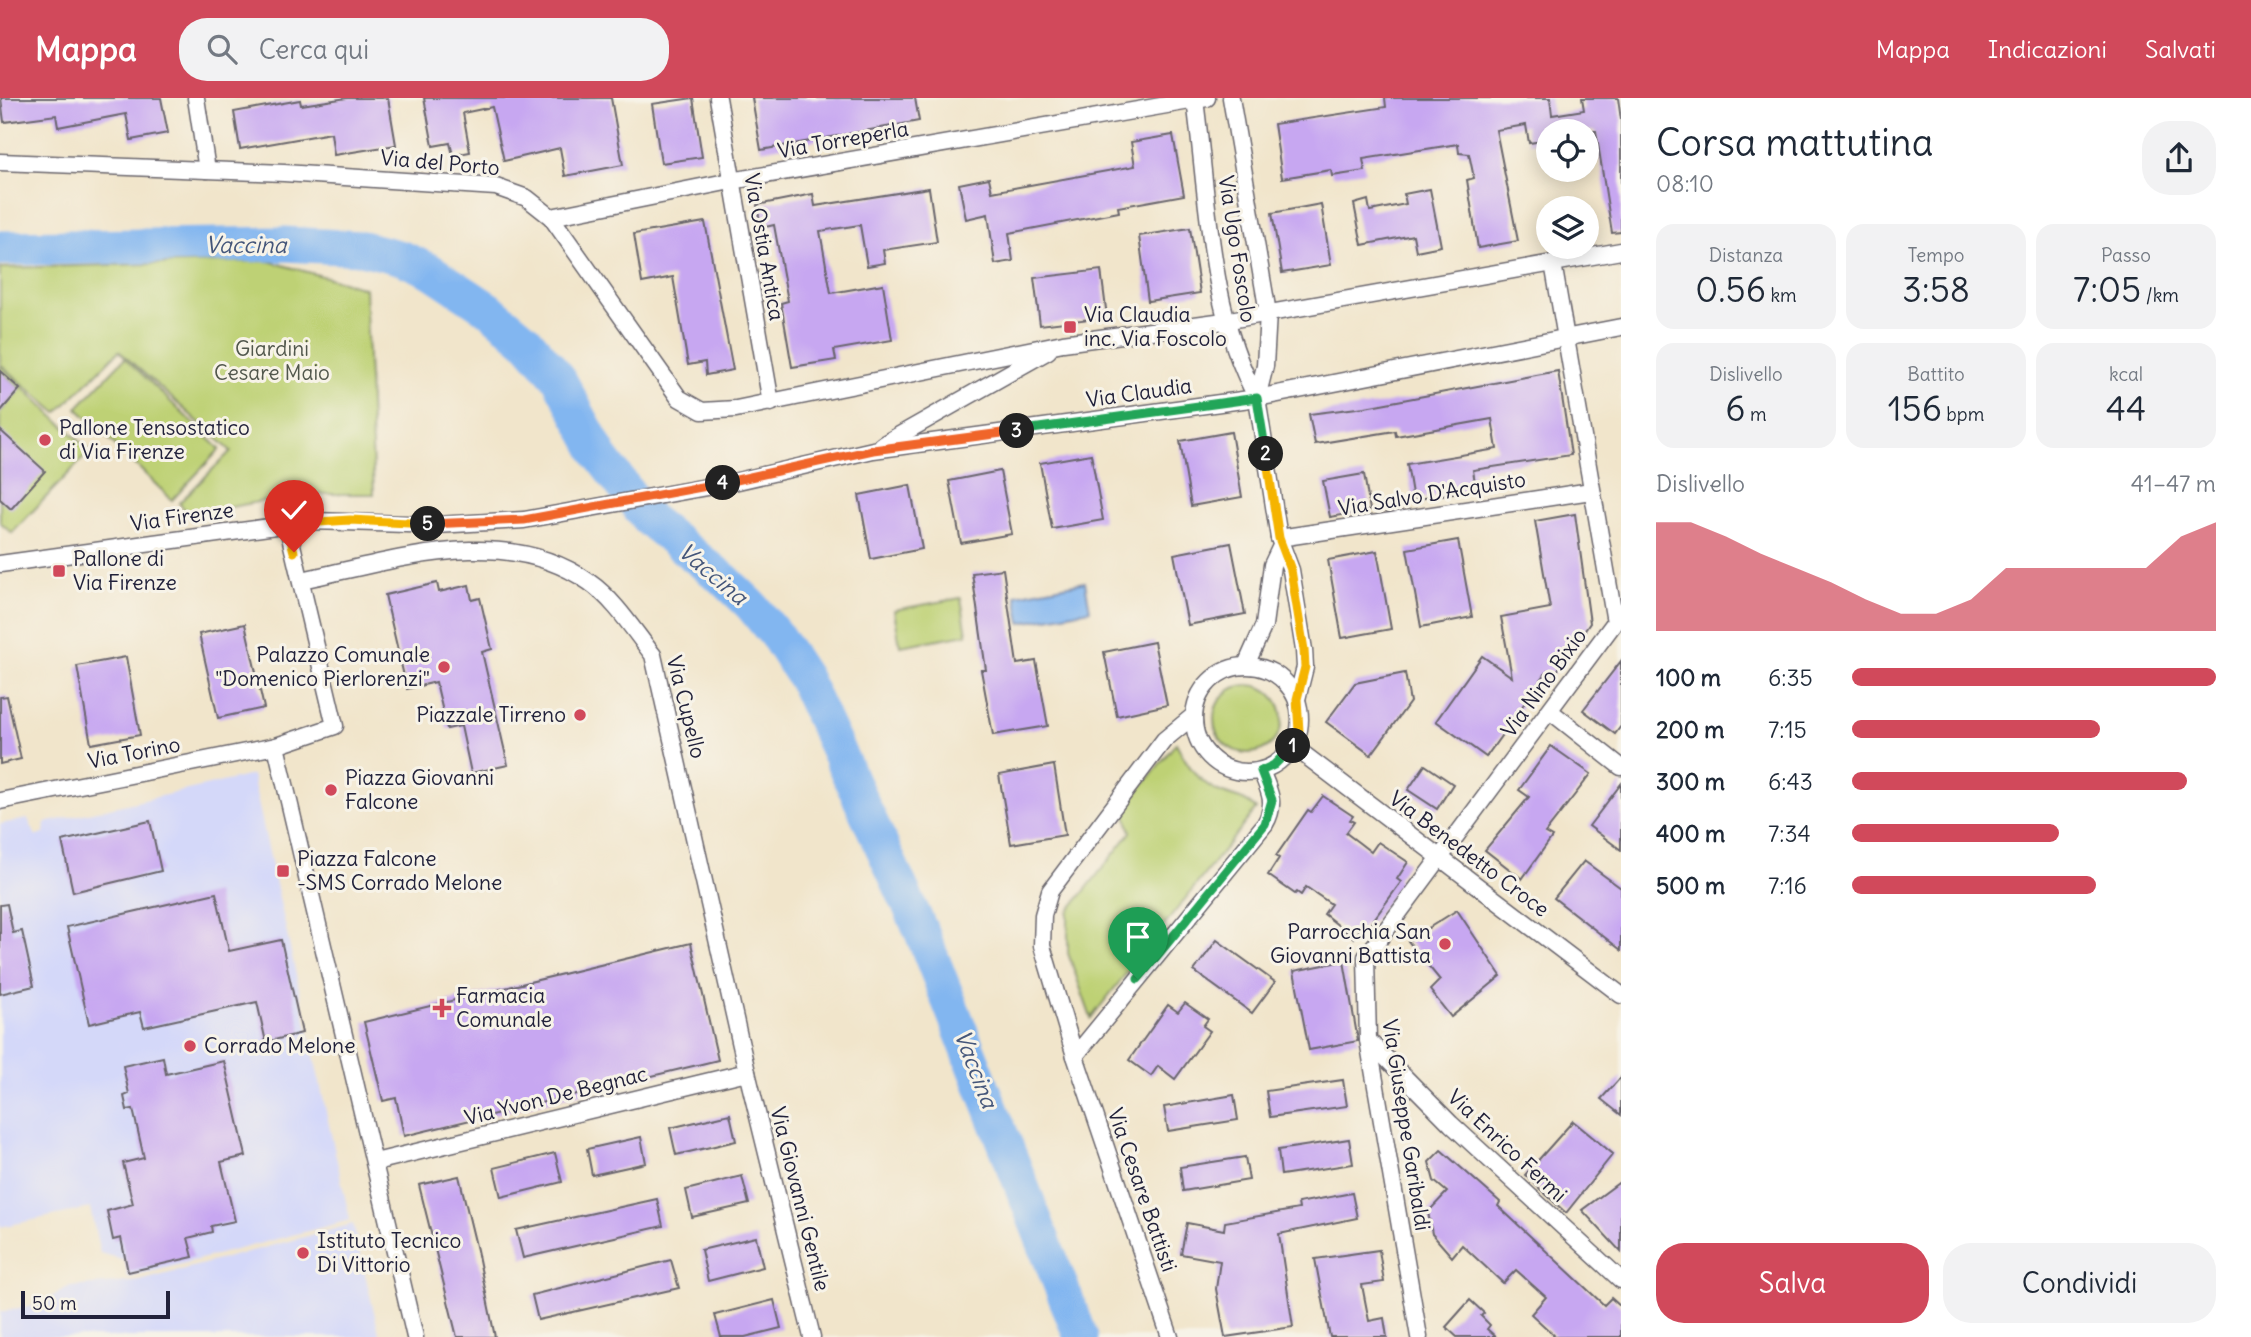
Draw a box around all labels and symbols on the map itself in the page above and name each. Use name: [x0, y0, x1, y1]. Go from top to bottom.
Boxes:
street label: Via Torreperla: [775, 115, 911, 164]
street label: Via del Porto: [379, 144, 501, 181]
street label: Via Ostia Antica: [738, 171, 791, 323]
street label: Via Ugo Foscolo: [1213, 173, 1262, 324]
water label: Vaccina: [205, 230, 288, 259]
place label: Via Claudia inc. Via Foscolo: [1084, 301, 1227, 352]
marker: Via Claudia inc. Via Foscolo: [1062, 319, 1078, 335]
park label: Giardini Cesare Maio: [214, 335, 330, 386]
street label: Via Claudia: [1084, 372, 1194, 413]
place label: Pallone Tensostatico di Via Firenze: [59, 414, 250, 465]
pin: 3: [1000, 414, 1034, 448]
marker: Pallone Tensostatico di Via Firenze: [37, 432, 53, 448]
pin: 2: [1248, 436, 1284, 472]
street label: Via Salvo D'Acquisto: [1336, 465, 1528, 522]
pin: 4: [706, 466, 740, 500]
pin: [264, 480, 324, 552]
street label: Via Firenze: [129, 496, 235, 537]
pin: 5: [410, 506, 446, 542]
water label: Vaccina: [673, 536, 755, 612]
place label: Pallone di Via Firenze: [73, 545, 177, 596]
marker: Pallone di Via Firenze: [51, 563, 67, 579]
street label: Via Nino Bixio: [1495, 623, 1592, 742]
place label: Palazzo Comunale "Domenico Pierlorenzi": [215, 641, 430, 692]
street label: Via Cupello: [661, 653, 712, 761]
marker: Palazzo Comunale "Domenico Pierlorenzi": [436, 659, 452, 675]
place label: Piazzale Tirreno: [416, 701, 566, 728]
marker: Piazzale Tirreno: [572, 707, 588, 723]
pin: 1: [1276, 728, 1310, 764]
street label: Via Torino: [85, 730, 182, 775]
place label: Piazza Giovanni Falcone: [345, 764, 494, 815]
marker: Piazza Giovanni Falcone: [323, 782, 339, 798]
street label: Via Benedetto Croce: [1384, 785, 1555, 923]
place label: Piazza Falcone -SMS Corrado Melone: [297, 845, 502, 896]
marker: Piazza Falcone -SMS Corrado Melone: [275, 863, 291, 879]
pin: [1108, 907, 1168, 979]
place label: Parrocchia San Giovanni Battista: [1270, 918, 1431, 969]
marker: Parrocchia San Giovanni Battista: [1437, 936, 1453, 952]
place label: Farmacia Comunale: [456, 982, 552, 1033]
marker: Farmacia Comunale: [434, 1000, 450, 1016]
street label: Via Giuseppe Garibaldi: [1376, 1017, 1437, 1233]
water label: Vaccina: [948, 1026, 1005, 1114]
place label: Corrado Melone: [204, 1032, 356, 1059]
marker: Corrado Melone: [182, 1038, 198, 1054]
street label: Via Yvon De Begnac: [462, 1060, 650, 1131]
street label: Via Enrico Fermi: [1442, 1083, 1573, 1208]
street label: Via Giovanni Gentile: [765, 1104, 836, 1294]
street label: Via Cesare Battisti: [1102, 1105, 1183, 1275]
place label: Istituto Tecnico Di Vittorio: [317, 1227, 461, 1278]
marker: Istituto Tecnico Di Vittorio: [295, 1245, 311, 1261]
scale bar: [21, 1288, 170, 1320]

